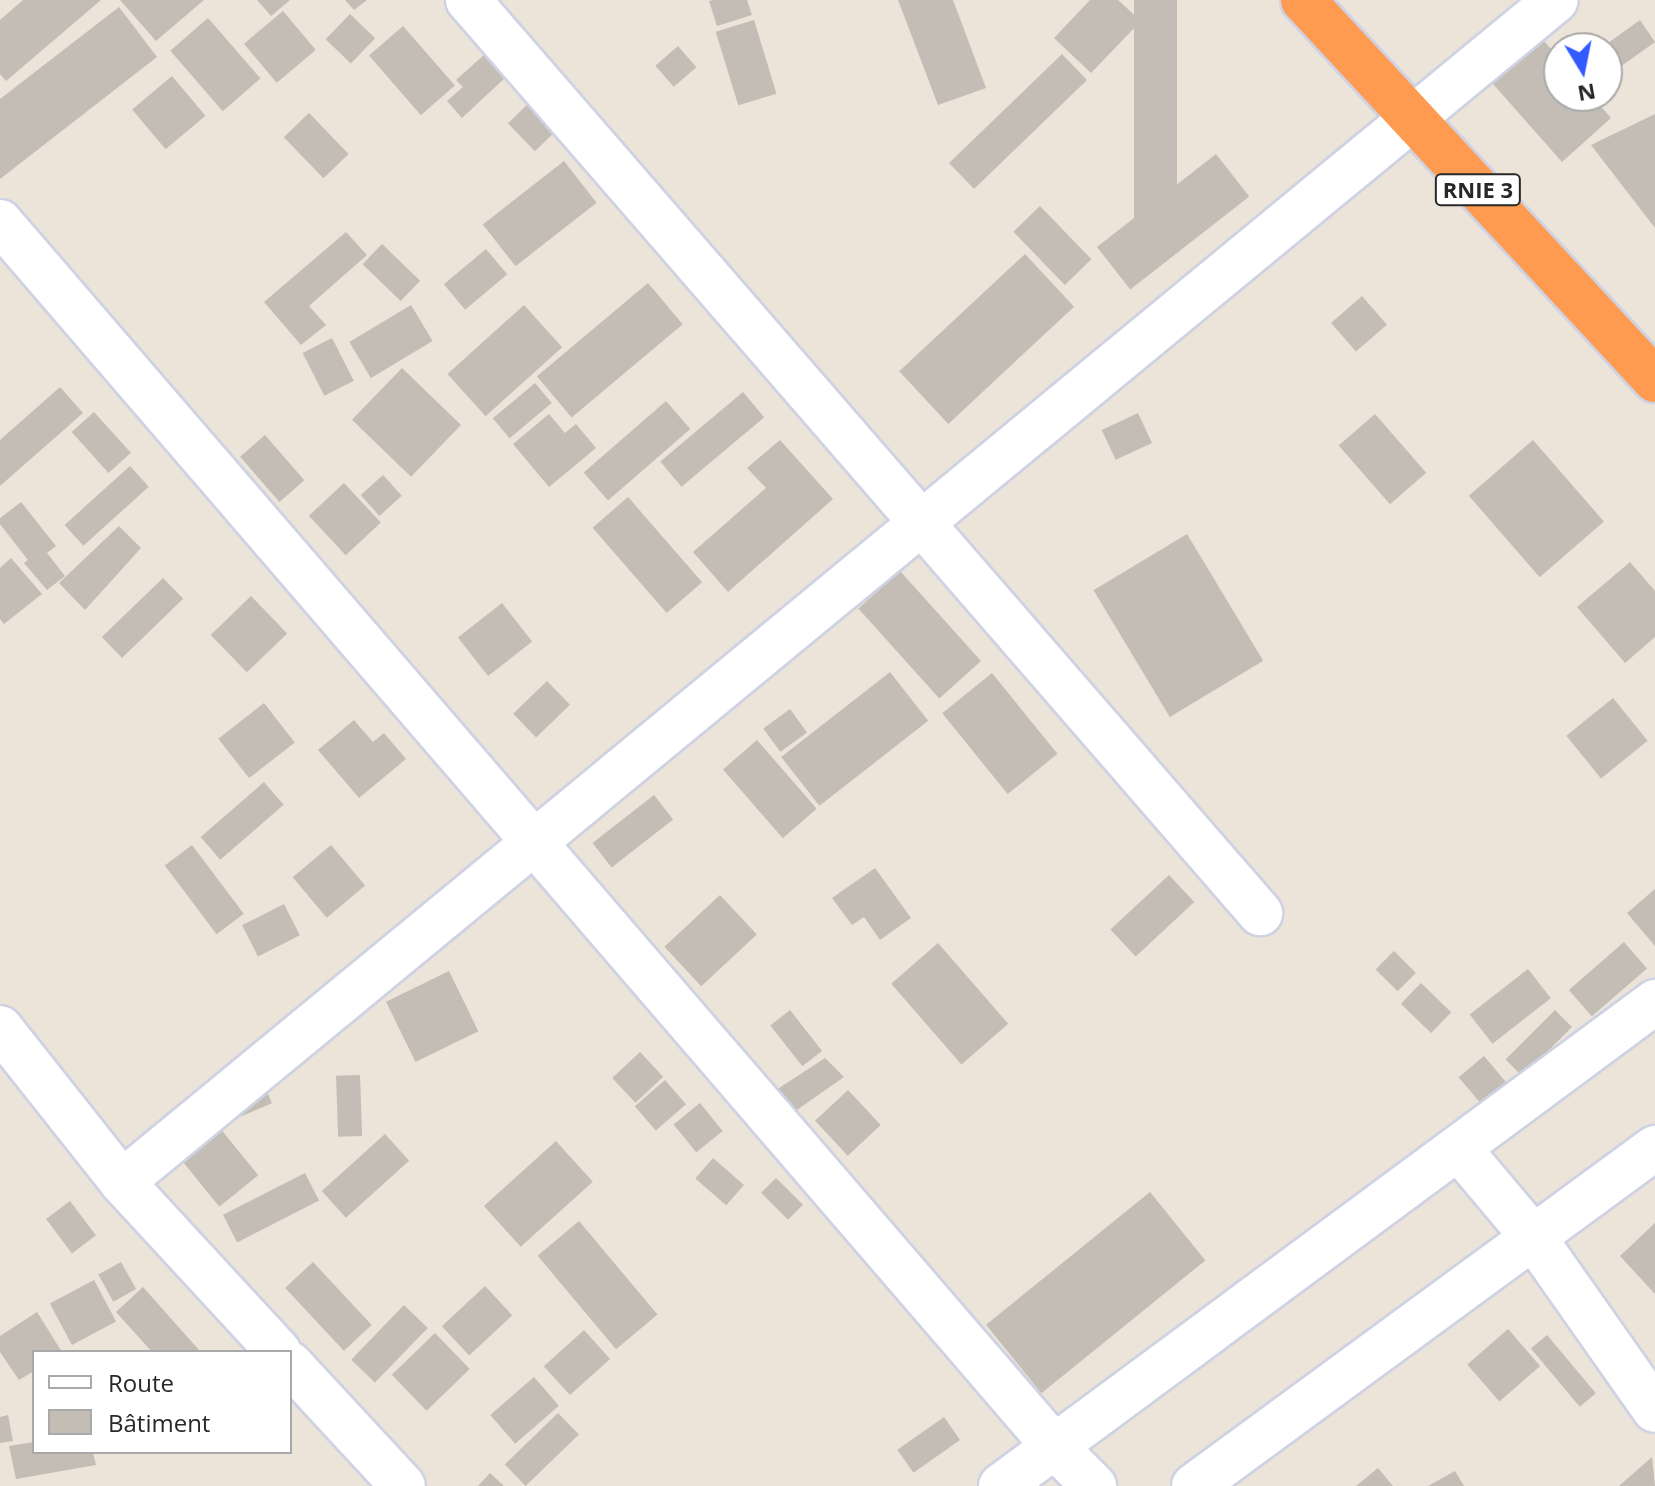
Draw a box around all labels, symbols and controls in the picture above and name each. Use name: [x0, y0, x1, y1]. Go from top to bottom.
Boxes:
north arrow: [1543, 32, 1623, 112]
text: N: [1575, 77, 1598, 110]
road number: RNIE 3: [1434, 172, 1522, 208]
legend: [32, 1350, 292, 1454]
text: Route: [108, 1366, 174, 1399]
text: Bâtiment: [108, 1406, 210, 1439]

